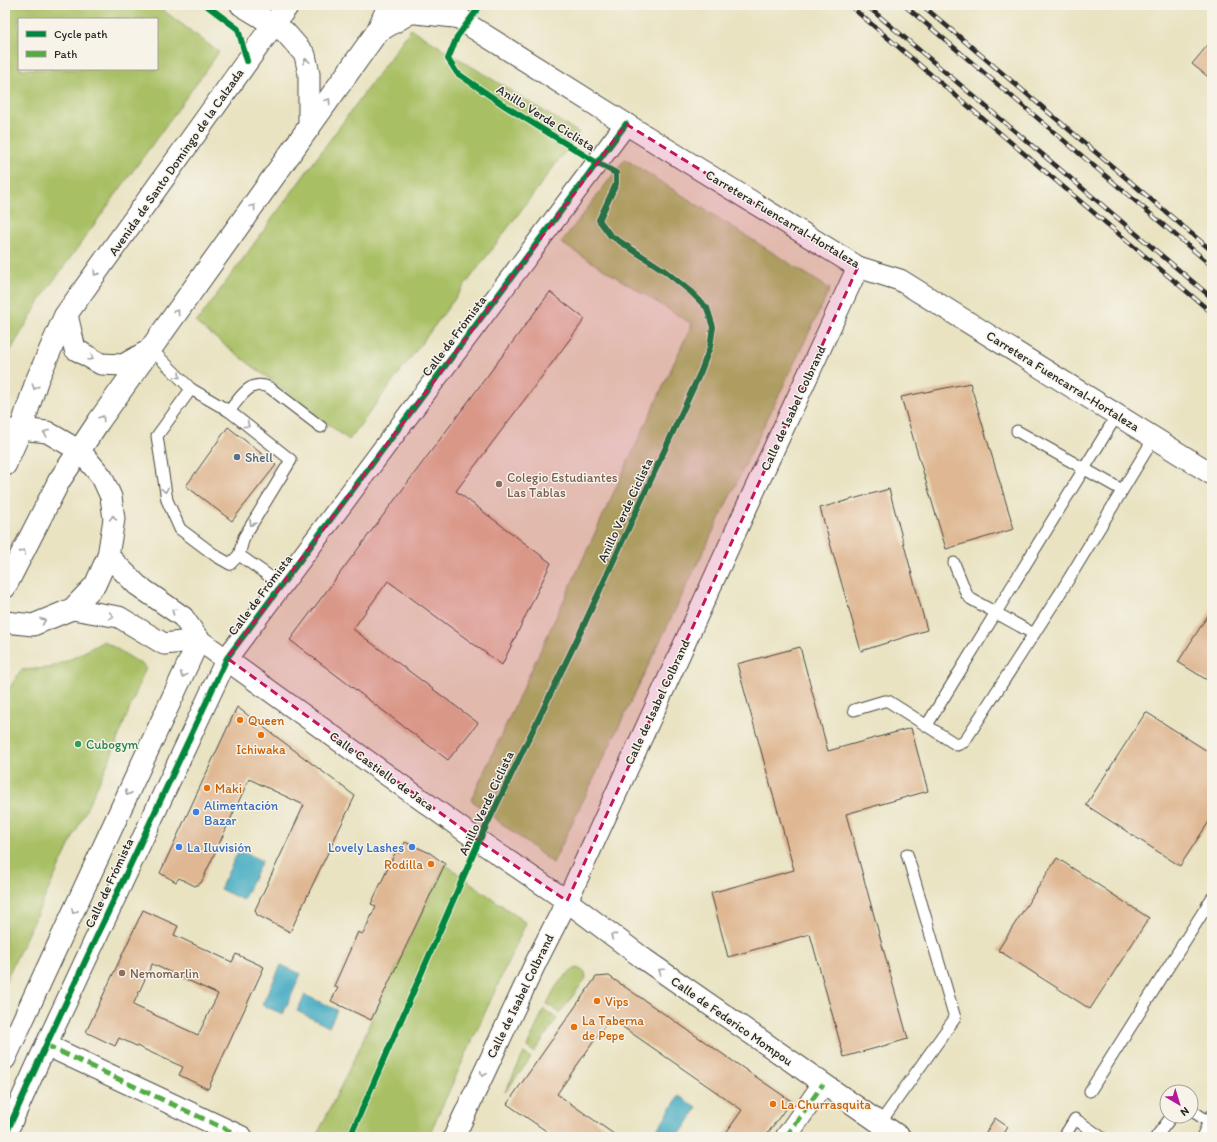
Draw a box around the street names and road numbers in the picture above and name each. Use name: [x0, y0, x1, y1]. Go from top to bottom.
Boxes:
street label: Avenida de Santo Domingo de la Calzada: [105, 65, 247, 259]
street label: Anillo Verde Ciclista: [494, 82, 598, 154]
street label: Carretera Fuencarral-Hortaleza: [703, 167, 863, 271]
street label: Calle de Frómista: [419, 292, 490, 379]
street label: Carretera Fuencarral-Hortaleza: [984, 328, 1142, 435]
street label: Calle de Isabel Colbrand: [757, 343, 829, 473]
street label: Anillo Verde Ciclista: [594, 455, 656, 564]
street label: Calle de Frómista: [225, 551, 296, 638]
street label: Calle de Isabel Colbrand: [621, 637, 693, 767]
street label: Calle Castiello de Jaca: [327, 728, 437, 814]
street label: Anillo Verde Ciclista: [455, 748, 517, 857]
street label: Calle de Frómista: [82, 835, 137, 930]
street label: Calle de Isabel Colbrand: [483, 931, 557, 1061]
street label: Calle de Federico Mompou: [668, 973, 796, 1069]

